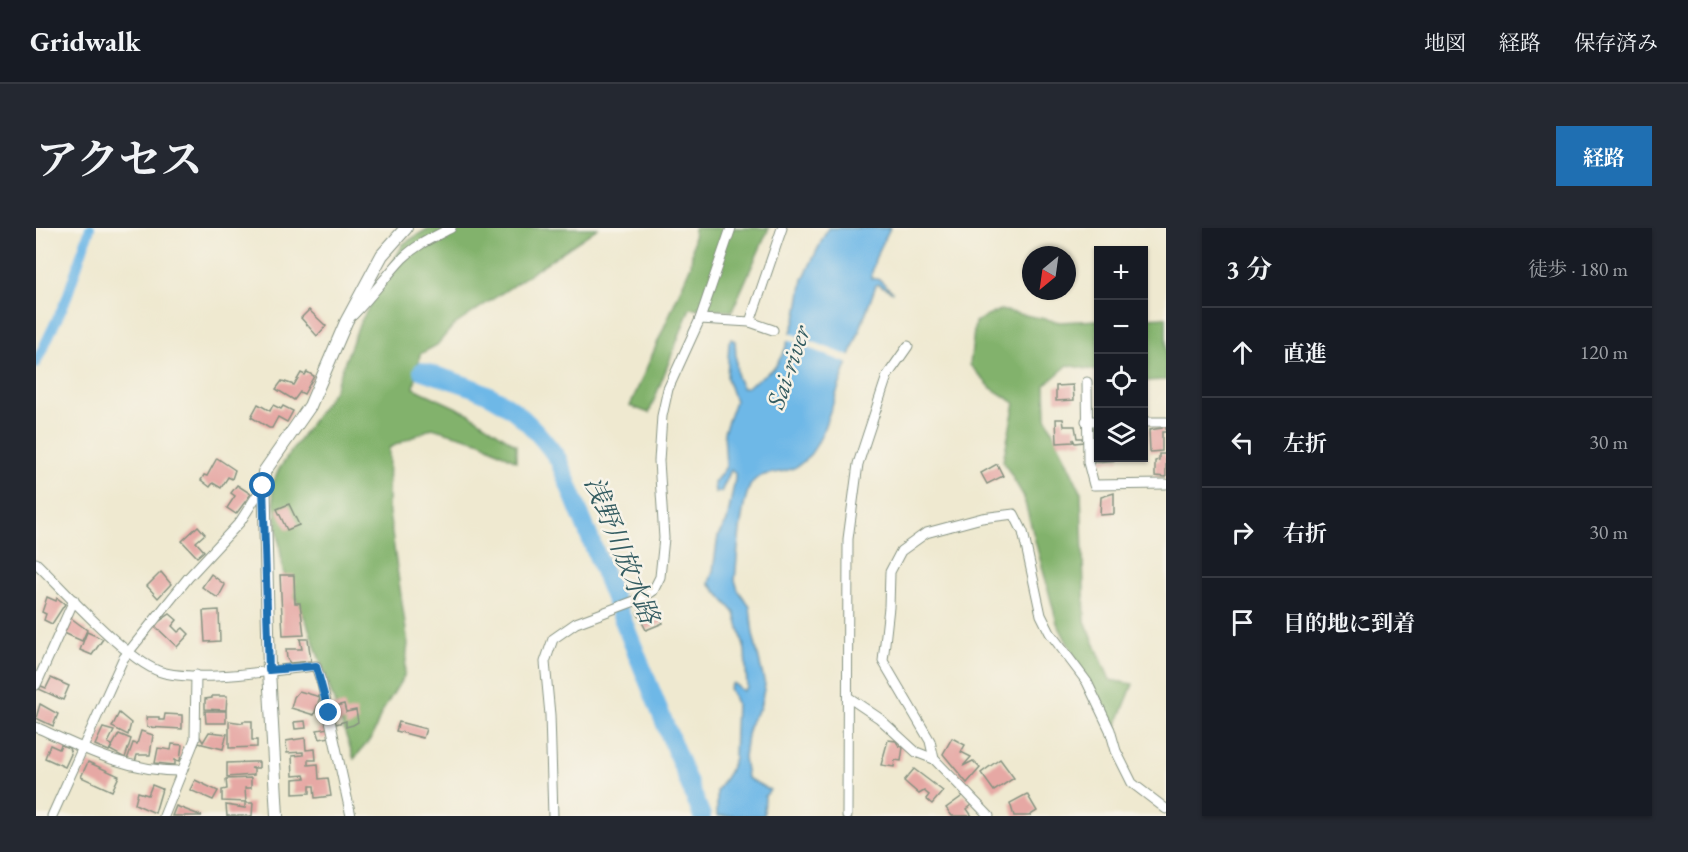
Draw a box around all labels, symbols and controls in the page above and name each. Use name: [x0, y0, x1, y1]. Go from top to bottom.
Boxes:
text: Gridwalk: [30, 23, 141, 59]
text: 地図: [1424, 29, 1466, 56]
text: 経路: [1499, 29, 1541, 56]
text: 保存済み: [1574, 29, 1658, 56]
button: 経路: [1556, 126, 1652, 186]
text: アクセス: [36, 132, 203, 187]
north arrow: [1022, 246, 1076, 300]
map controls: [1094, 246, 1148, 462]
button: +: [1094, 246, 1148, 300]
text: 3 分: [1226, 252, 1272, 286]
text: 徒歩 · 180 m: [1528, 256, 1628, 282]
button: −: [1094, 300, 1148, 354]
water label: Sai-river: [758, 320, 818, 414]
icon: ahead: [1226, 336, 1259, 369]
text: 直進: [1283, 339, 1327, 368]
text: 120 m: [1580, 339, 1628, 365]
button: locate: [1094, 354, 1148, 408]
button: layers: [1094, 408, 1148, 462]
icon: left: [1226, 426, 1259, 459]
text: 左折: [1283, 429, 1327, 458]
text: 30 m: [1589, 429, 1628, 455]
water label: 浅野川放水路: [577, 471, 668, 631]
route start: [249, 472, 275, 498]
icon: right: [1226, 516, 1259, 549]
text: 右折: [1283, 519, 1327, 548]
text: 30 m: [1589, 519, 1628, 545]
icon: arrive: [1226, 606, 1259, 639]
text: 目的地に到着: [1283, 609, 1415, 638]
route end: [315, 699, 341, 725]

